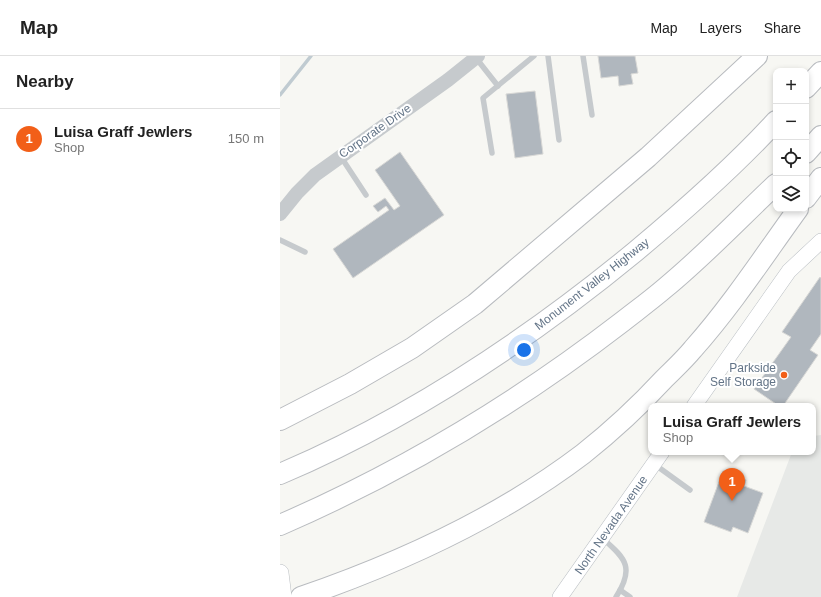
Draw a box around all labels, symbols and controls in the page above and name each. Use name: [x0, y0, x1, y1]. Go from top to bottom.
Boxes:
text: Map: [20, 17, 58, 38]
text: Map: [650, 20, 678, 36]
text: Layers: [700, 20, 742, 36]
text: Share: [764, 20, 801, 36]
map controls: [773, 68, 809, 212]
button: +: [773, 68, 809, 104]
text: Nearby: [16, 72, 74, 91]
street label: Corporate Drive: [336, 101, 414, 161]
button: −: [773, 104, 809, 140]
text: Luisa Graff Jewlers: [54, 123, 192, 140]
text: 1: [25, 131, 33, 146]
text: 150 m: [228, 131, 264, 146]
text: Shop: [54, 140, 84, 155]
button: locate: [773, 140, 809, 176]
button: layers: [773, 176, 809, 212]
street label: Monument Valley Highway: [532, 235, 652, 333]
your location: [514, 340, 534, 360]
place label: Parkside Self Storage: [710, 361, 776, 389]
marker: Parkside Self Storage: [779, 370, 789, 380]
popup: [648, 403, 816, 455]
text: Luisa Graff Jewlers: [663, 413, 801, 430]
text: Shop: [663, 430, 693, 445]
pin: 1: [719, 468, 745, 501]
street label: North Nevada Avenue: [572, 473, 651, 577]

